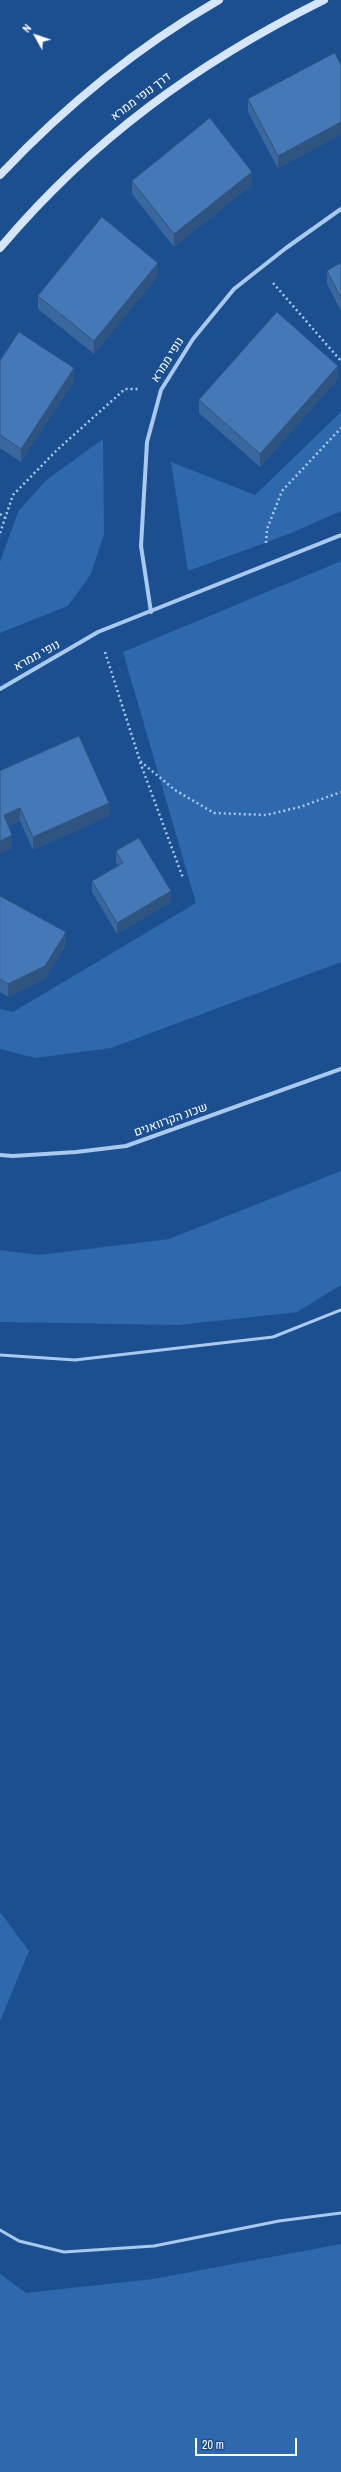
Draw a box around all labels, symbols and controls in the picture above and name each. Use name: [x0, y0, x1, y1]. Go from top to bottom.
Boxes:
north arrow: [16, 16, 56, 56]
text: N: [19, 21, 34, 35]
street label: דרך נופי ממרא: [108, 70, 174, 124]
street label: נופי ממרא: [148, 335, 188, 385]
street label: נופי ממרא: [11, 637, 63, 675]
street label: שכונ הקרוואנים: [132, 1100, 210, 1140]
scale bar: [197, 2430, 299, 2456]
text: 20 m: [202, 2437, 224, 2453]

